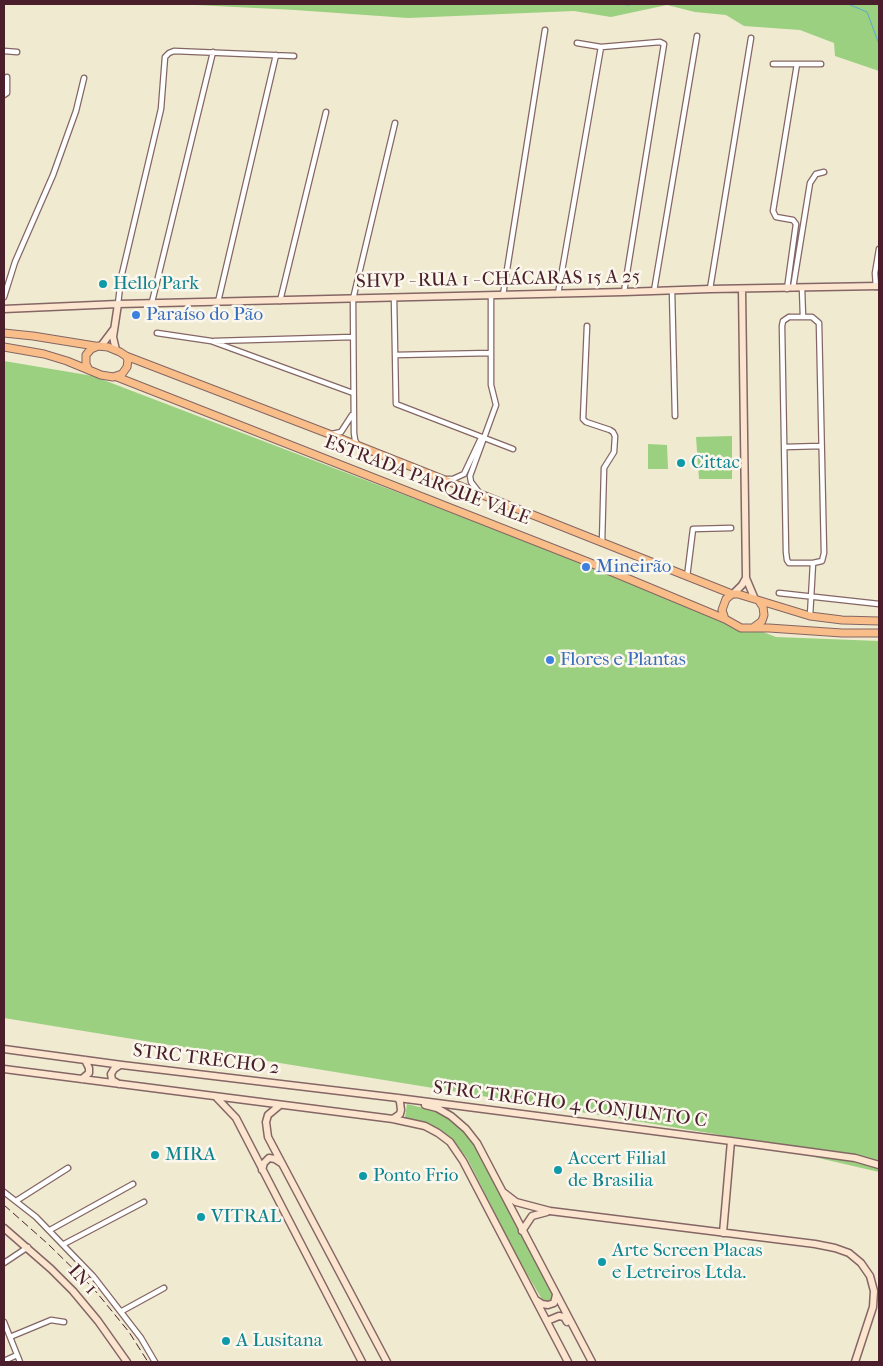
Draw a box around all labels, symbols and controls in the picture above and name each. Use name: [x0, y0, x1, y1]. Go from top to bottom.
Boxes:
street label: SHVP - RUA 1 - CHÁCARAS 15 A 25: [356, 266, 640, 294]
place label: Hello Park: [113, 273, 199, 295]
marker: Hello Park: [97, 278, 109, 290]
place label: Paraíso do Pão: [146, 304, 263, 326]
marker: Paraíso do Pão: [130, 309, 142, 321]
street label: ESTRADA PARQUE VALE: [321, 431, 533, 531]
place label: Cittac: [691, 452, 740, 474]
marker: Cittac: [675, 457, 687, 469]
place label: Mineirão: [596, 556, 671, 578]
marker: Mineirão: [580, 561, 592, 573]
place label: Flores e Plantas: [560, 649, 686, 671]
marker: Flores e Plantas: [544, 654, 556, 666]
street label: STRC TRECHO 2: [131, 1040, 281, 1080]
street label: STRC TRECHO 4 CONJUNTO C: [432, 1077, 708, 1133]
place label: MIRA: [165, 1144, 216, 1166]
place label: Accert Filial de Brasilia: [568, 1148, 666, 1192]
marker: MIRA: [149, 1149, 161, 1161]
marker: Accert Filial de Brasilia: [552, 1164, 564, 1176]
place label: Ponto Frio: [373, 1165, 458, 1187]
marker: Ponto Frio: [357, 1170, 369, 1182]
place label: VITRAL: [211, 1206, 281, 1228]
marker: VITRAL: [195, 1211, 207, 1223]
place label: Arte Screen Placas e Letreiros Ltda.: [612, 1240, 762, 1284]
marker: Arte Screen Placas e Letreiros Ltda.: [596, 1256, 608, 1268]
street label: IN 1: [63, 1260, 101, 1300]
place label: A Lusitana: [236, 1330, 322, 1352]
marker: A Lusitana: [220, 1335, 232, 1347]

